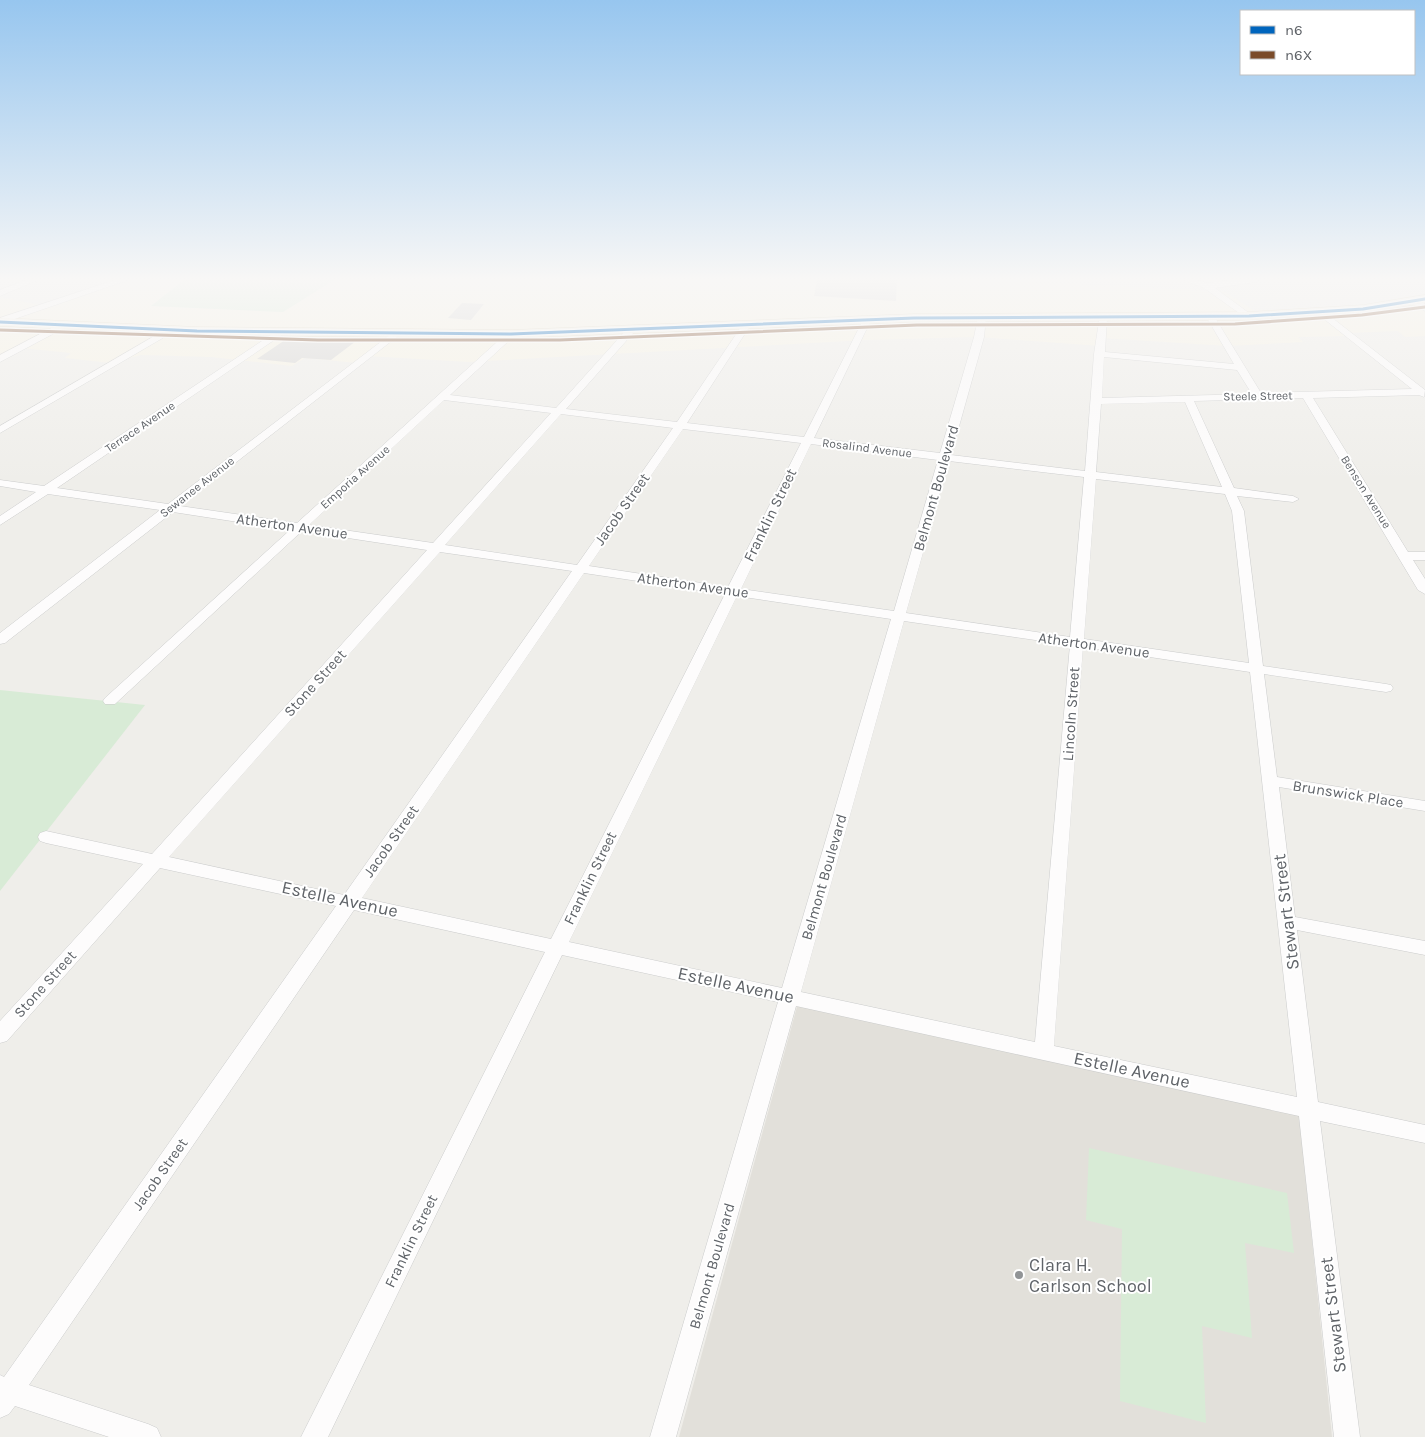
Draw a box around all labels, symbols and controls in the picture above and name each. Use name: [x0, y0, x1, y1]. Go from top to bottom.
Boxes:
legend: [1240, 10, 1415, 75]
text: n6: [1285, 21, 1303, 39]
text: n6X: [1285, 46, 1312, 64]
street label: Steele Street: [1223, 388, 1293, 404]
street label: Terrace Avenue: [102, 398, 178, 456]
street label: Belmont Boulevard: [909, 423, 963, 553]
street label: Rosalind Avenue: [821, 436, 913, 460]
street label: Emporia Avenue: [317, 442, 393, 512]
street label: Benson Avenue: [1338, 453, 1394, 531]
street label: Sewanee Avenue: [157, 454, 237, 520]
street label: Franklin Street: [740, 465, 800, 565]
street label: Jacob Street: [591, 469, 654, 549]
street label: Atherton Avenue: [235, 509, 349, 543]
street label: Atherton Avenue: [636, 568, 750, 602]
street label: Atherton Avenue: [1037, 628, 1151, 662]
street label: Stone Street: [280, 645, 350, 720]
street label: Lincoln Street: [1059, 666, 1083, 762]
street label: Brunswick Place: [1291, 776, 1405, 812]
street label: Jacob Street: [360, 801, 423, 881]
street label: Belmont Boulevard: [797, 812, 851, 942]
street label: Franklin Street: [560, 828, 620, 928]
street label: Stewart Street: [1268, 852, 1304, 971]
street label: Estelle Avenue: [280, 876, 400, 922]
street label: Stone Street: [10, 946, 80, 1021]
street label: Estelle Avenue: [676, 962, 796, 1008]
street label: Estelle Avenue: [1072, 1047, 1192, 1093]
street label: Jacob Street: [129, 1134, 192, 1214]
street label: Franklin Street: [381, 1191, 441, 1291]
street label: Belmont Boulevard: [685, 1201, 739, 1331]
place label: Clara H. Carlson School: [1029, 1254, 1152, 1297]
street label: Stewart Street: [1315, 1255, 1351, 1374]
marker: Clara H. Carlson School: [1013, 1269, 1025, 1281]

